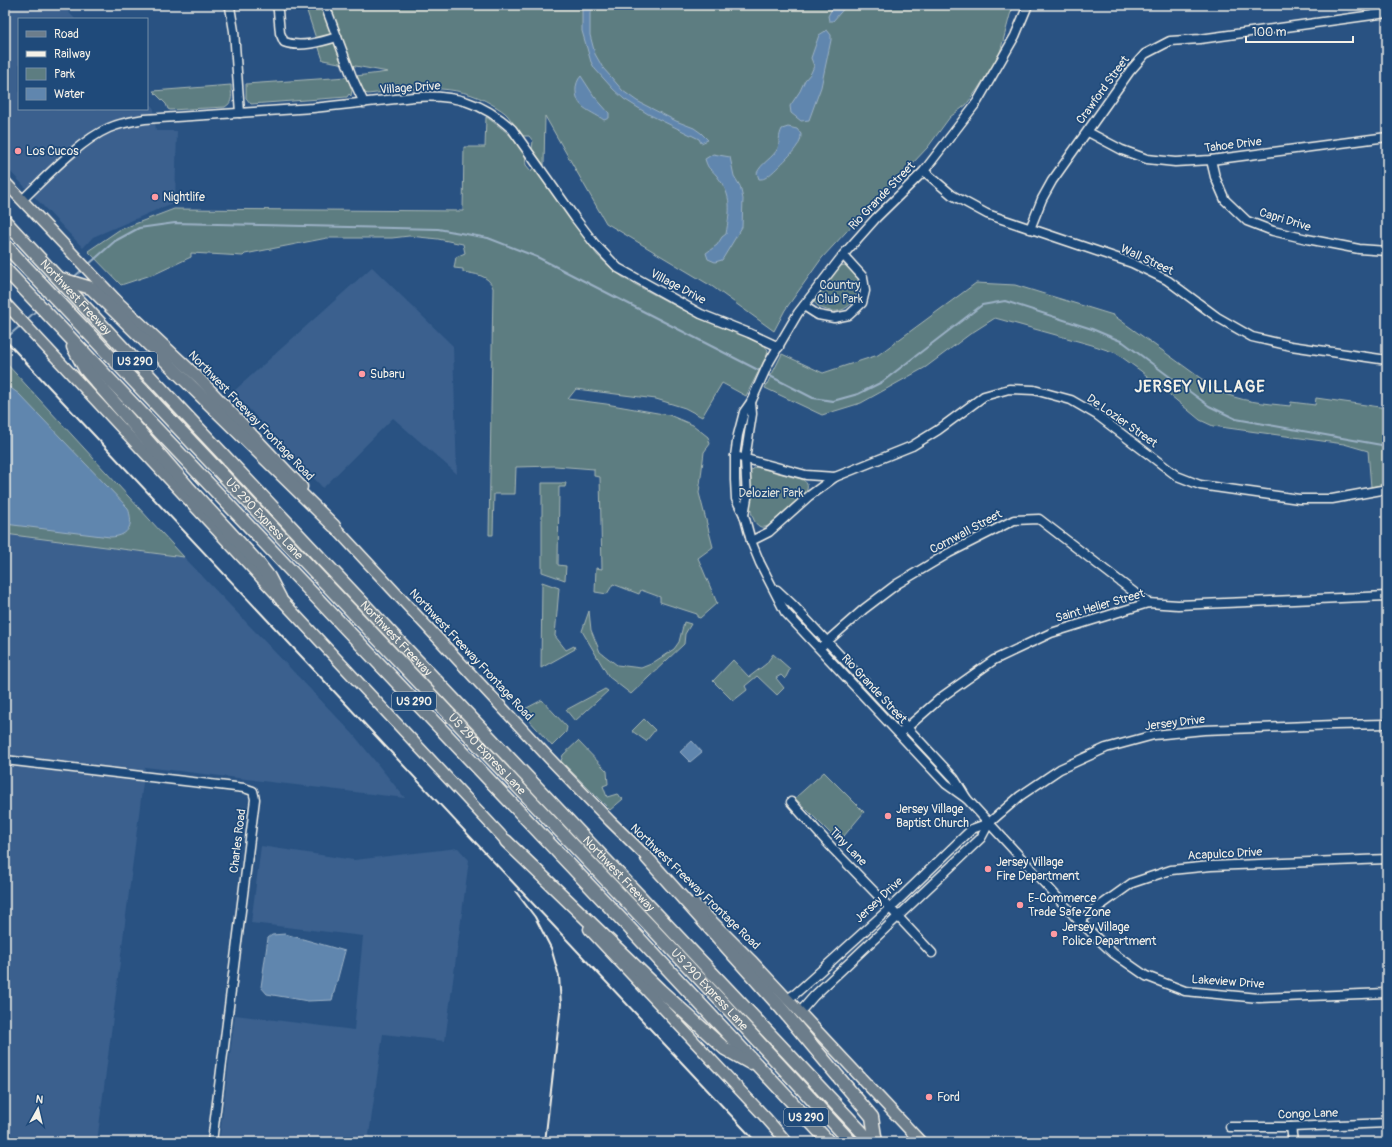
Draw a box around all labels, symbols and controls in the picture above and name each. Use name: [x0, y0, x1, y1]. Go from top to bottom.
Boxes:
legend: [18, 18, 148, 110]
scale bar: [1246, 18, 1353, 44]
text: 100 m: [1252, 25, 1287, 40]
text: Road: [54, 27, 79, 42]
text: Railway: [54, 47, 90, 62]
street label: Crawford Street: [1073, 53, 1133, 127]
text: Park: [54, 67, 75, 82]
street label: Village Drive: [379, 78, 441, 98]
text: Water: [54, 87, 85, 102]
street label: Tahoe Drive: [1203, 134, 1263, 156]
place label: Los Cucos: [26, 144, 79, 159]
marker: Los Cucos: [13, 146, 23, 156]
street label: Rio Grande Street: [846, 159, 919, 233]
place label: Nightlife: [163, 190, 205, 205]
marker: Nightlife: [150, 192, 160, 202]
street label: Capri Drive: [1257, 205, 1313, 235]
street label: Wall Street: [1118, 241, 1176, 279]
street label: Northwest Freeway: [37, 256, 115, 338]
street label: Village Drive: [648, 266, 708, 308]
park label: Country Club Park: [817, 278, 863, 307]
street label: Northwest Freeway Frontage Road: [185, 348, 317, 484]
road number: US 290: [113, 352, 157, 370]
place label: Subaru: [370, 367, 405, 382]
marker: Subaru: [357, 369, 367, 379]
district label: JERSEY VILLAGE: [1134, 377, 1266, 397]
street label: De Lozier Street: [1084, 391, 1160, 451]
street label: US 290 Express Lane: [222, 475, 306, 563]
park label: Delozier Park: [739, 486, 803, 501]
street label: Cornwall Street: [927, 507, 1005, 557]
street label: Northwest Freeway Frontage Road: [406, 586, 536, 724]
street label: Saint Helier Street: [1054, 586, 1146, 626]
street label: Northwest Freeway: [357, 598, 435, 679]
street label: Rio Grande Street: [838, 651, 910, 727]
road number: US 290: [392, 692, 436, 710]
street label: US 290 Express Lane: [445, 710, 529, 798]
street label: Jersey Drive: [1144, 712, 1206, 734]
place label: Jersey Village Baptist Church: [896, 802, 969, 831]
street label: Charles Road: [227, 808, 249, 874]
marker: Jersey Village Baptist Church: [883, 811, 893, 821]
street label: Northwest Freeway Frontage Road: [627, 821, 763, 953]
street label: Tiny Lane: [826, 825, 870, 869]
street label: Northwest Freeway: [580, 833, 658, 915]
street label: Acapulco Drive: [1187, 845, 1263, 863]
place label: Jersey Village Fire Department: [996, 855, 1080, 884]
marker: Jersey Village Fire Department: [983, 864, 993, 874]
street label: Jersey Drive: [852, 874, 906, 926]
place label: E-Commerce Trade Safe Zone: [1028, 891, 1111, 920]
marker: E-Commerce Trade Safe Zone: [1015, 900, 1025, 910]
place label: Jersey Village Police Department: [1062, 920, 1156, 949]
marker: Jersey Village Police Department: [1049, 929, 1059, 939]
street label: US 290 Express Lane: [668, 945, 752, 1034]
street label: Lakeview Drive: [1191, 972, 1265, 992]
north arrow: [18, 1089, 58, 1129]
place label: Ford: [937, 1090, 960, 1105]
marker: Ford: [924, 1092, 934, 1102]
text: N: [35, 1093, 44, 1107]
street label: Congo Lane: [1278, 1105, 1338, 1123]
road number: US 290: [784, 1108, 828, 1126]

